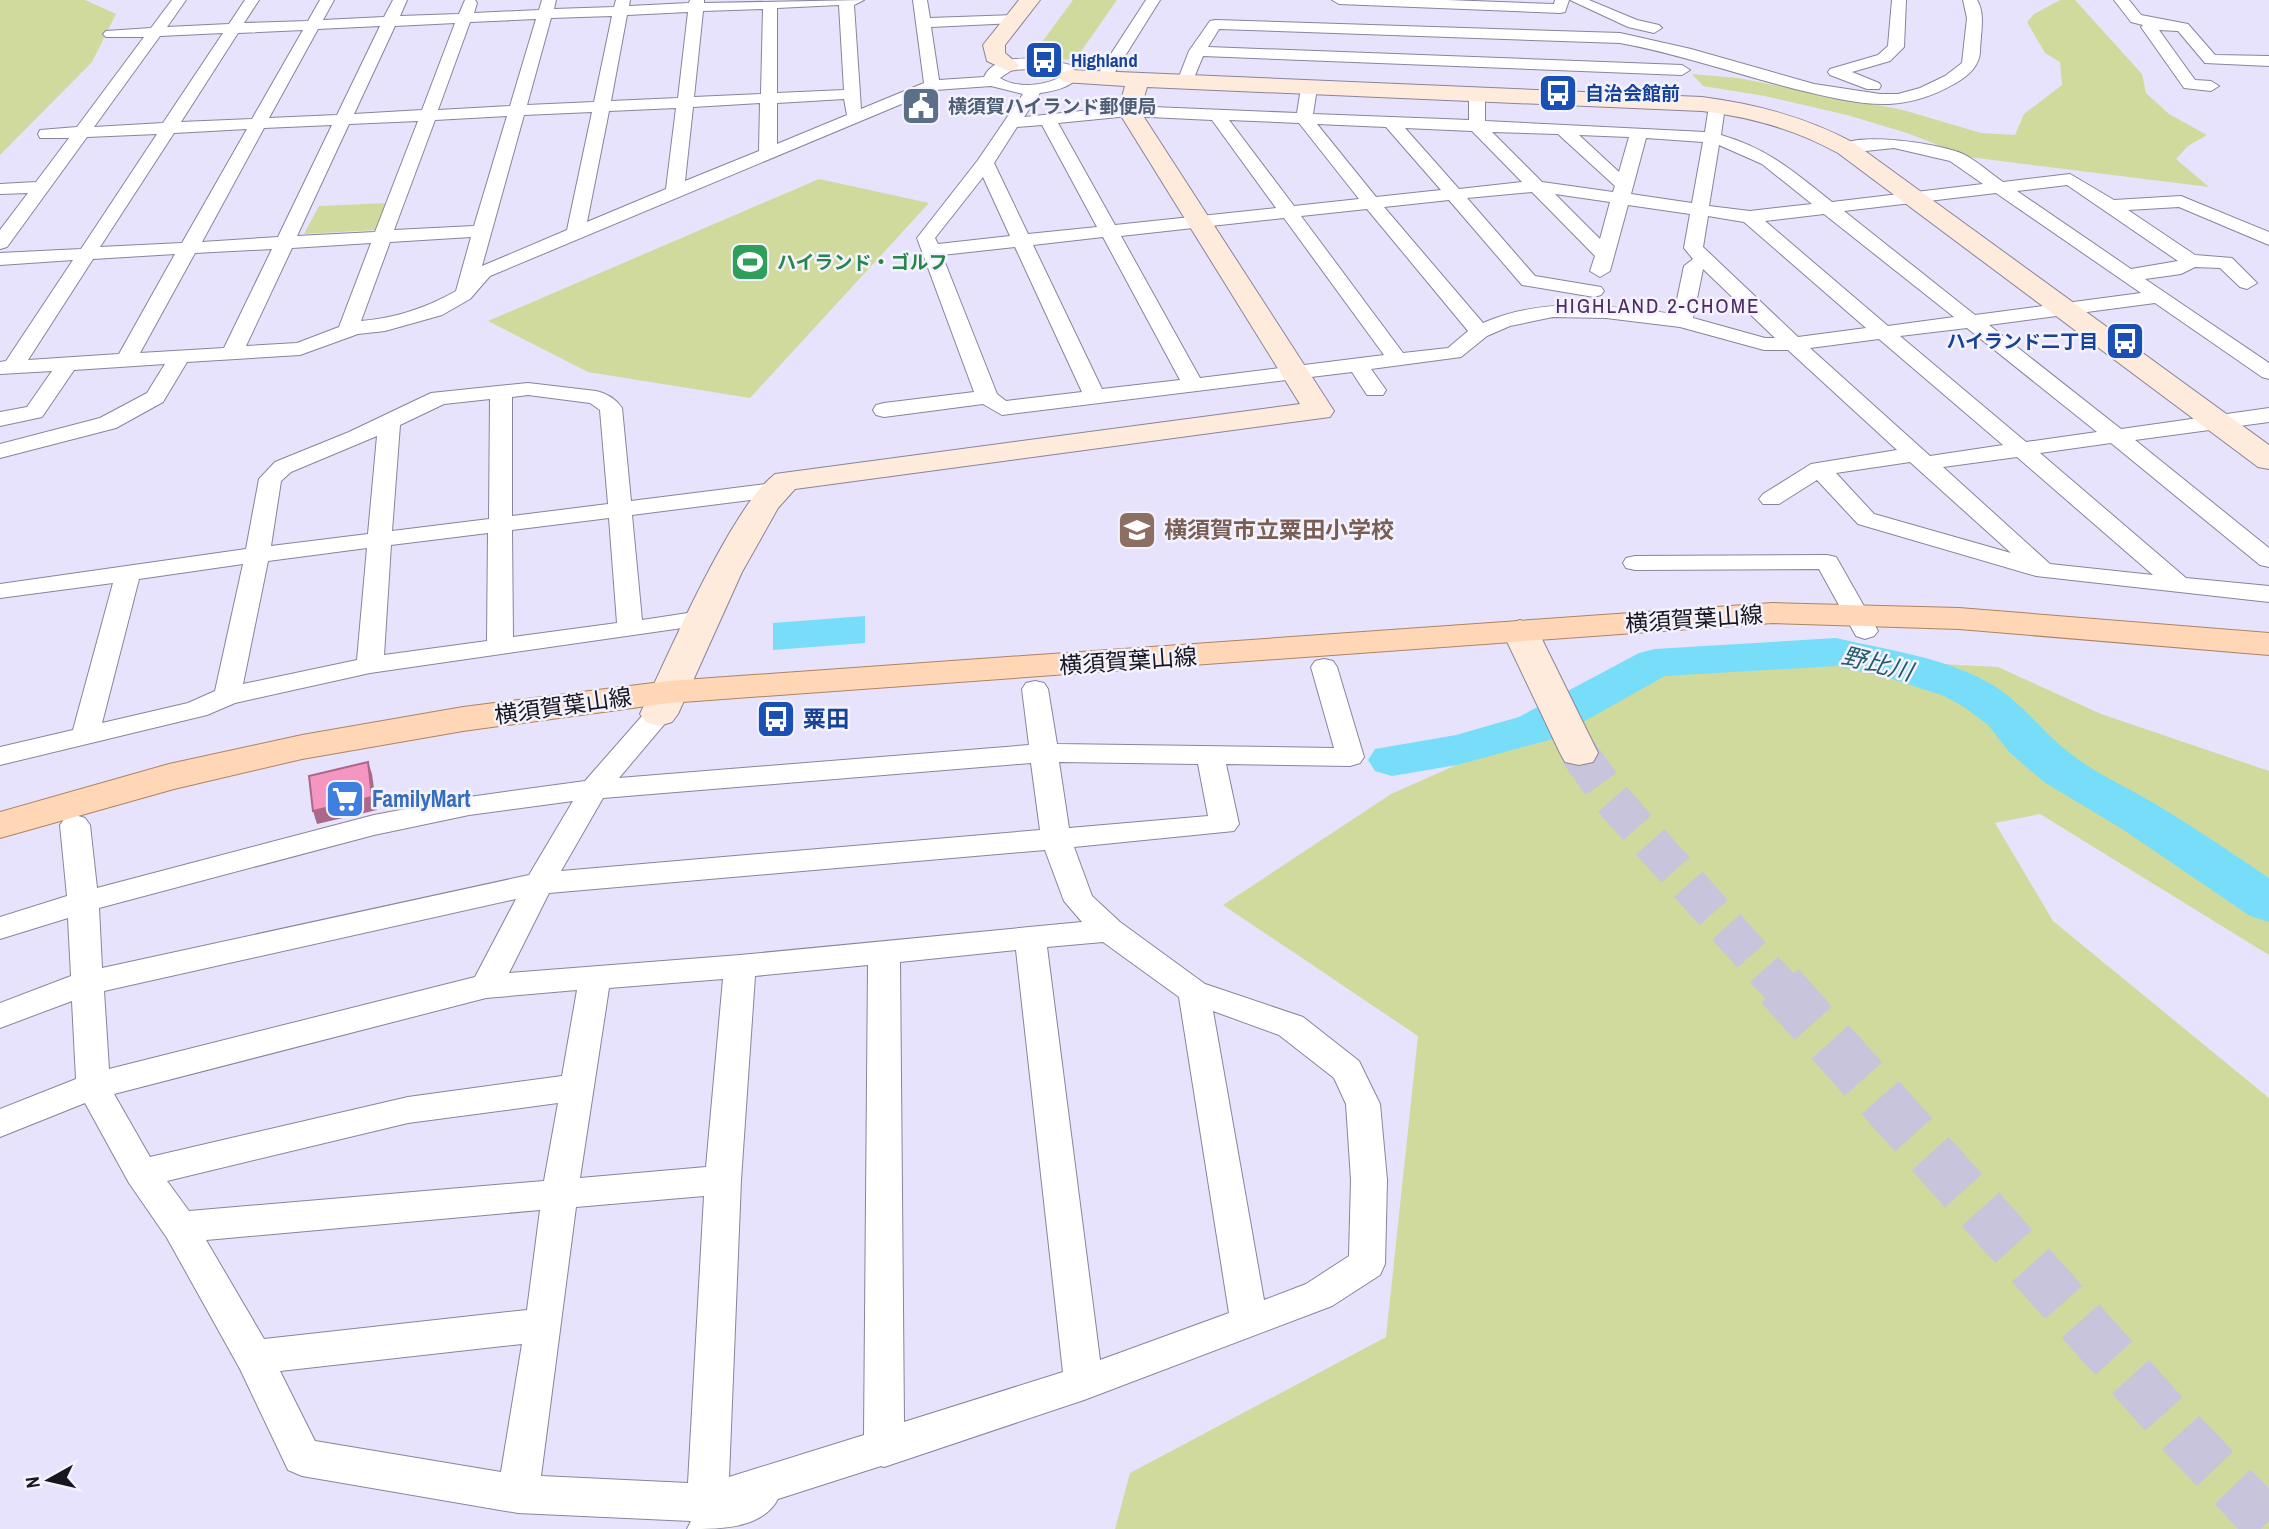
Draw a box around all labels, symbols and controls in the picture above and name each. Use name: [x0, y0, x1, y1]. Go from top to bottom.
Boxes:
bus stop icon: Highland: [1023, 39, 1065, 81]
place label: Highland: [1071, 47, 1138, 73]
bus stop icon: 自治会館前: [1537, 72, 1579, 114]
place label: 自治会館前: [1585, 80, 1680, 106]
public building icon: 横須賀ハイランド郵便局: [900, 85, 942, 127]
place label: 横須賀ハイランド郵便局: [948, 93, 1157, 119]
sports icon: ハイランド・ゴルフ: [729, 241, 771, 283]
place label: ハイランド・ゴルフ: [777, 249, 948, 275]
district label: HIGHLAND 2-CHOME: [1555, 291, 1761, 320]
bus stop icon: ハイランド二丁目: [2104, 320, 2146, 362]
place label: ハイランド二丁目: [1946, 328, 2098, 354]
school or university icon: 横須賀市立粟田小学校: [1116, 509, 1158, 551]
place label: 横須賀市立粟田小学校: [1164, 514, 1394, 545]
street label: 横須賀葉山線: [1624, 598, 1764, 639]
water label: 野比川: [1838, 639, 1919, 688]
street label: 横須賀葉山線: [1058, 640, 1198, 681]
street label: 横須賀葉山線: [492, 681, 633, 730]
bus stop icon: 粟田: [755, 698, 797, 740]
place label: 粟田: [803, 703, 849, 734]
supermarket icon: FamilyMart: [324, 778, 366, 820]
place label: FamilyMart: [372, 783, 471, 814]
north arrow: [14, 1445, 84, 1515]
text: N: [19, 1475, 46, 1490]

